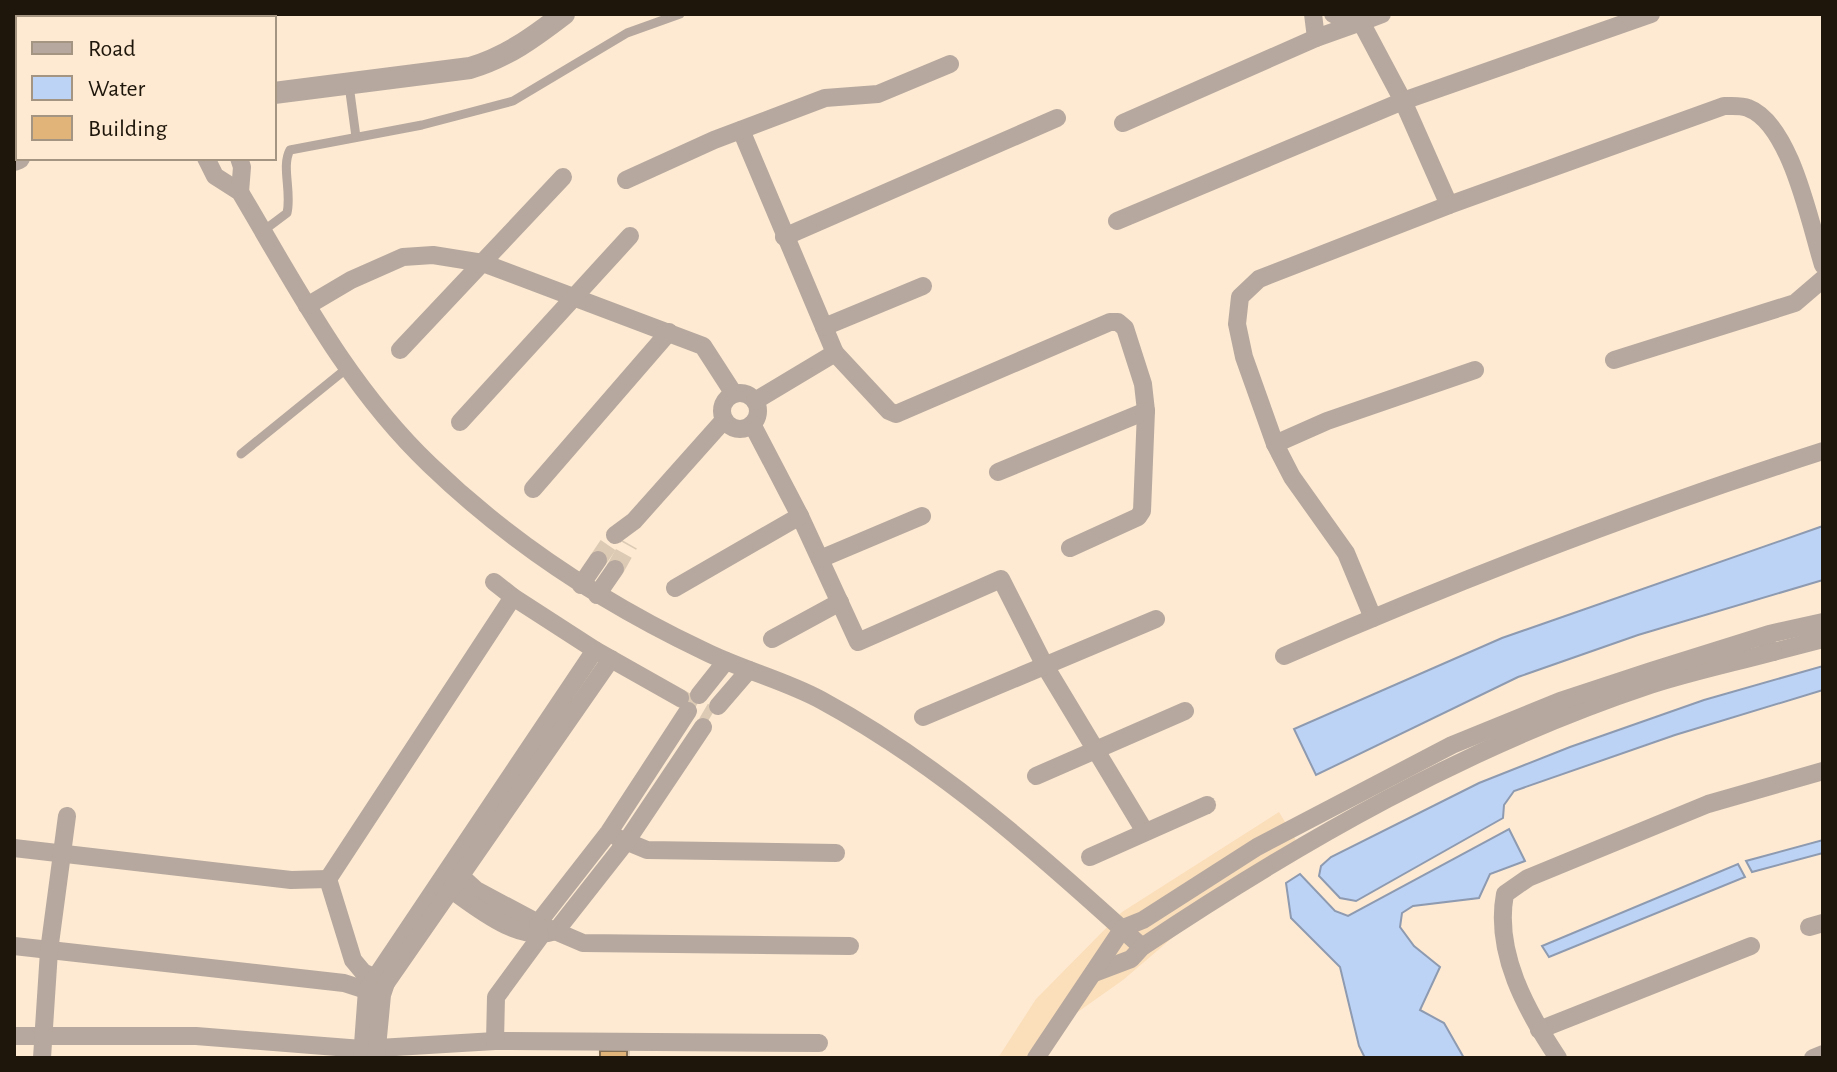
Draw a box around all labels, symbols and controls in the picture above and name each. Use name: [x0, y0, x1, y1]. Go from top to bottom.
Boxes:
legend: [16, 16, 276, 160]
text: Road: [88, 37, 136, 61]
text: Water: [88, 77, 146, 101]
text: Building: [88, 117, 167, 141]

